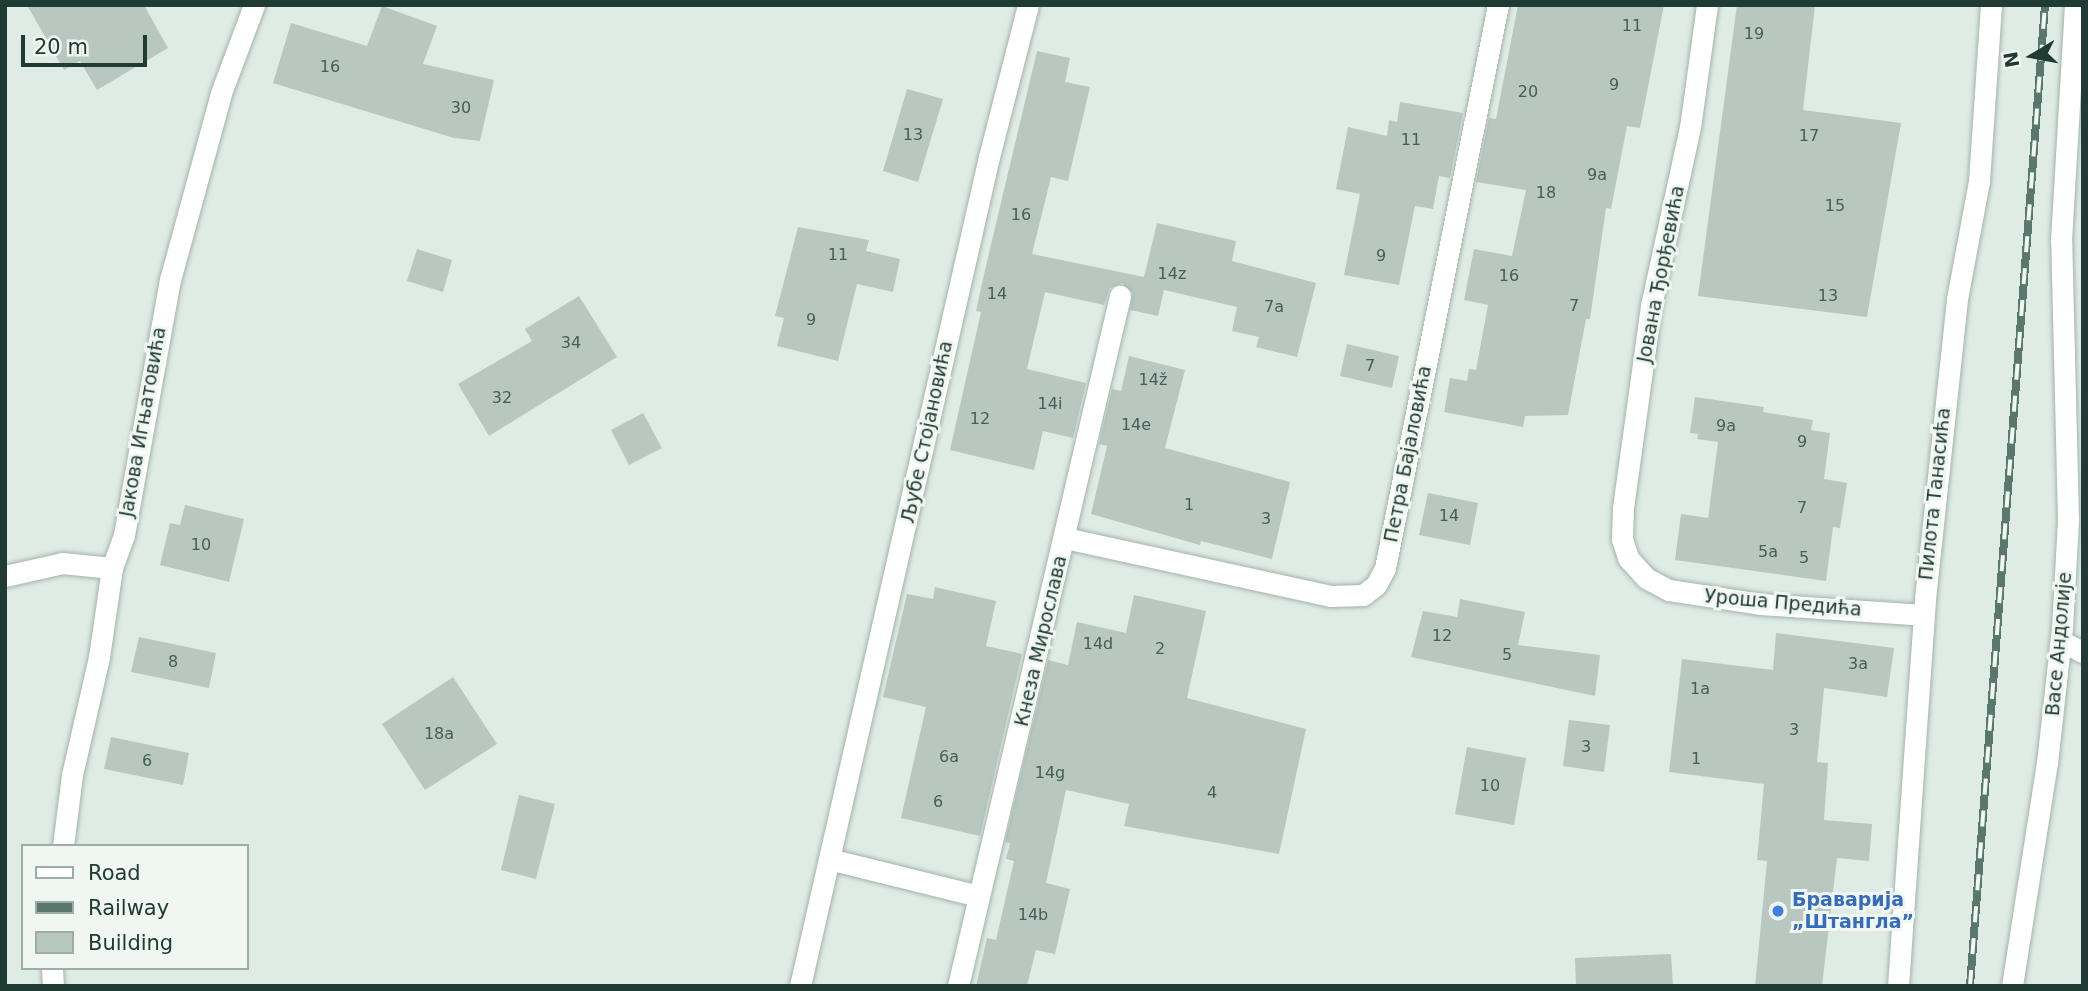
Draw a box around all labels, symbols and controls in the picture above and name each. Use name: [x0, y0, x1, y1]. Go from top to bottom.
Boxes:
house number: 11: [1622, 16, 1642, 36]
scale bar: [24, 21, 150, 65]
north arrow: [1997, 21, 2067, 91]
house number: 19: [1744, 24, 1764, 44]
text: 20 m: [34, 35, 88, 59]
text: N: [1999, 50, 2024, 69]
house number: 16: [320, 57, 340, 77]
house number: 9: [1609, 75, 1619, 95]
house number: 20: [1518, 82, 1538, 102]
house number: 30: [451, 98, 471, 118]
house number: 13: [903, 125, 923, 145]
house number: 17: [1799, 126, 1819, 146]
house number: 11: [1401, 130, 1421, 150]
house number: 9a: [1587, 165, 1607, 185]
house number: 18: [1536, 183, 1556, 203]
street label: Јована Ђорђевића: [1633, 184, 1689, 364]
house number: 15: [1825, 196, 1845, 216]
house number: 16: [1011, 205, 1031, 225]
house number: 11: [828, 245, 848, 265]
house number: 9: [1376, 246, 1386, 266]
house number: 14z: [1158, 264, 1186, 284]
house number: 16: [1499, 266, 1519, 286]
house number: 14: [987, 284, 1007, 304]
house number: 13: [1818, 286, 1838, 306]
house number: 7: [1569, 296, 1579, 316]
house number: 7a: [1264, 297, 1284, 317]
house number: 9: [806, 310, 816, 330]
street label: Јакова Игњатовића: [115, 325, 171, 519]
house number: 34: [561, 333, 581, 353]
street label: Љубе Стојановића: [897, 339, 957, 525]
house number: 7: [1365, 356, 1375, 376]
street label: Петра Бајаловића: [1380, 364, 1436, 544]
house number: 14ž: [1139, 370, 1167, 390]
house number: 32: [492, 388, 512, 408]
house number: 14i: [1038, 394, 1062, 414]
street label: Пилота Танасића: [1915, 407, 1955, 581]
house number: 12: [970, 409, 990, 429]
house number: 14e: [1121, 415, 1151, 435]
house number: 9a: [1716, 416, 1736, 436]
house number: 9: [1797, 432, 1807, 452]
house number: 1: [1184, 495, 1194, 515]
house number: 7: [1797, 498, 1807, 518]
house number: 14: [1439, 506, 1459, 526]
house number: 3: [1261, 509, 1271, 529]
house number: 10: [191, 535, 211, 555]
house number: 5a: [1758, 542, 1778, 562]
house number: 5: [1799, 548, 1809, 568]
street label: Кнеза Мирослава: [1010, 553, 1072, 729]
street label: Васе Андолије: [2041, 571, 2077, 717]
street label: Уроша Предића: [1703, 585, 1863, 621]
house number: 12: [1432, 626, 1452, 646]
house number: 14d: [1083, 634, 1113, 654]
house number: 2: [1155, 639, 1165, 659]
house number: 5: [1502, 645, 1512, 665]
house number: 8: [168, 652, 178, 672]
house number: 3a: [1848, 654, 1868, 674]
house number: 1a: [1690, 679, 1710, 699]
house number: 3: [1789, 720, 1799, 740]
house number: 18a: [424, 724, 454, 744]
house number: 3: [1581, 737, 1591, 757]
house number: 6a: [939, 747, 959, 767]
house number: 1: [1691, 749, 1701, 769]
house number: 6: [142, 751, 152, 771]
house number: 14g: [1035, 763, 1065, 783]
house number: 10: [1480, 776, 1500, 796]
house number: 4: [1207, 783, 1217, 803]
house number: 6: [933, 792, 943, 812]
legend: [21, 844, 248, 970]
text: Road: [88, 861, 141, 885]
place label: Браварија „Штангла”: [1792, 889, 1914, 933]
text: Railway: [88, 896, 169, 920]
marker: Браварија „Штангла”: [1770, 903, 1786, 919]
house number: 14b: [1018, 905, 1048, 925]
text: Building: [88, 931, 173, 955]

